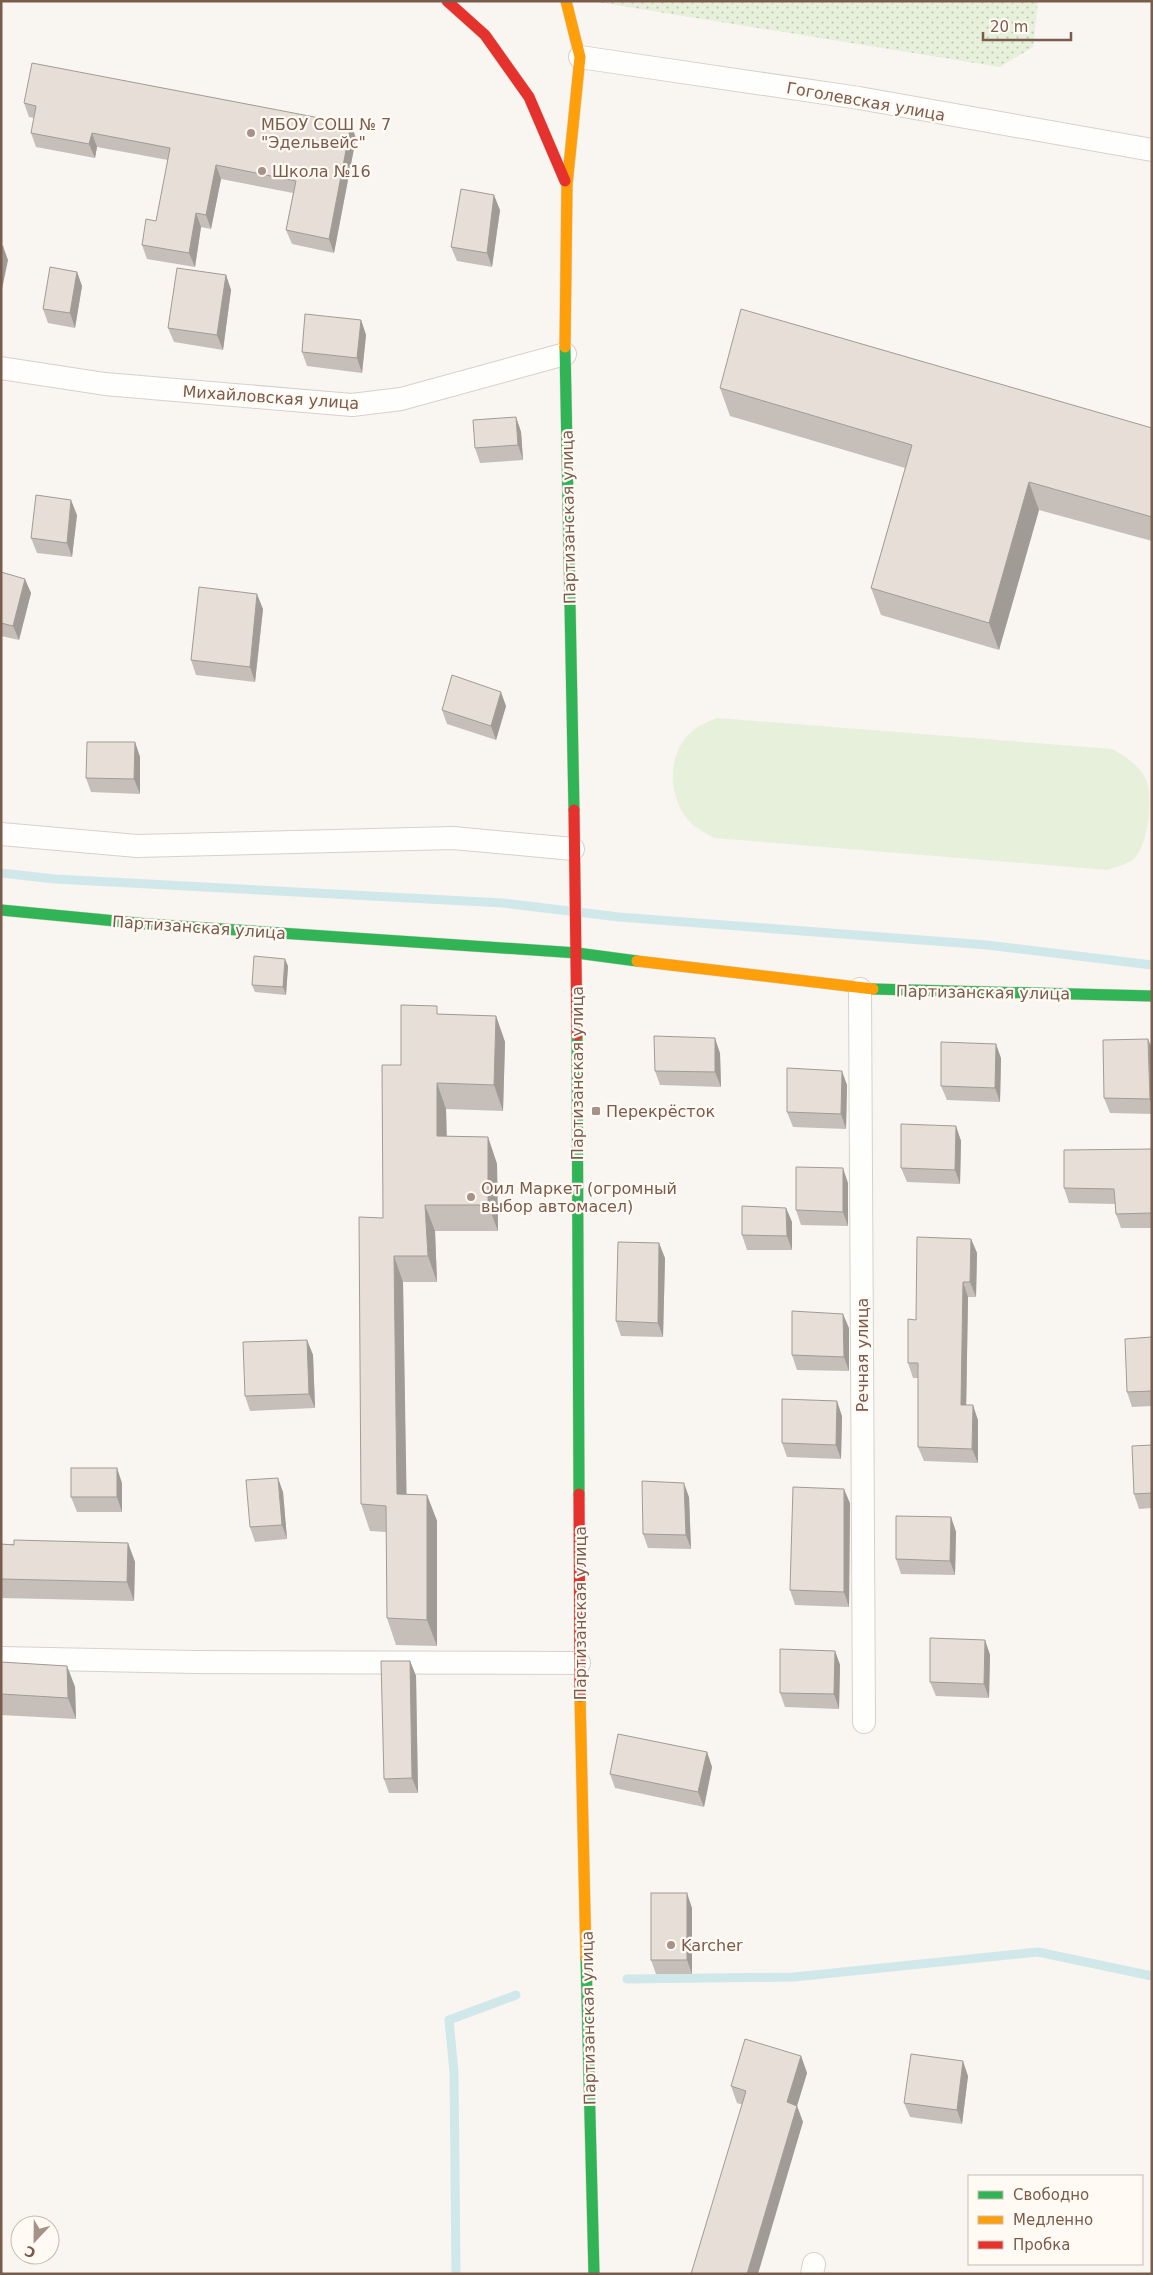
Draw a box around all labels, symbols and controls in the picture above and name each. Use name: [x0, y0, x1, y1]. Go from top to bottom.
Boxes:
scale bar: [983, 10, 1070, 42]
text: 20 m: [990, 18, 1028, 36]
street label: Гоголевская улица: [785, 78, 947, 125]
place label: МБОУ СОШ № 7 "Эдельвейс": [261, 115, 391, 152]
marker: МБОУ СОШ № 7 "Эдельвейс": [245, 127, 257, 139]
place label: Школа №16: [272, 162, 371, 181]
marker: Школа №16: [256, 165, 268, 177]
street label: Михайловская улица: [182, 382, 360, 413]
street label: Партизанская улица: [557, 430, 580, 604]
street label: Партизанская улица: [111, 912, 287, 943]
street label: Партизанская улица: [896, 981, 1070, 1004]
street label: Партизанская улица: [568, 986, 587, 1160]
place label: Перекрёсток: [606, 1102, 715, 1121]
marker: Перекрёсток: [590, 1105, 602, 1117]
place label: Оил Маркет (огромный выбор автомасел): [481, 1179, 677, 1216]
marker: Оил Маркет (огромный выбор автомасел): [465, 1191, 477, 1203]
street label: Речная улица: [853, 1298, 872, 1412]
street label: Партизанская улица: [571, 1526, 590, 1700]
street label: Партизанская улица: [577, 1931, 600, 2105]
place label: Karcher: [681, 1936, 743, 1955]
marker: Karcher: [665, 1939, 677, 1951]
legend: [968, 2175, 1143, 2265]
text: Свободно: [1013, 2186, 1089, 2204]
text: Медленно: [1013, 2211, 1093, 2229]
north arrow: [10, 2215, 60, 2265]
text: Пробка: [1013, 2236, 1070, 2254]
text: С: [22, 2243, 38, 2261]

